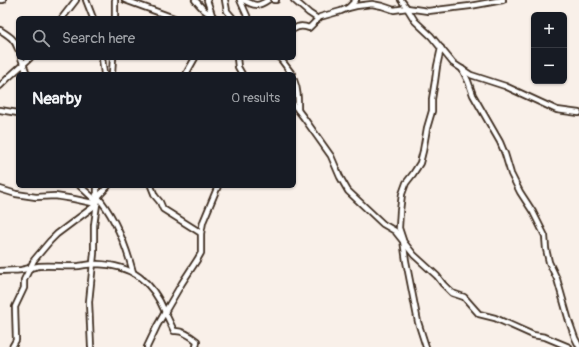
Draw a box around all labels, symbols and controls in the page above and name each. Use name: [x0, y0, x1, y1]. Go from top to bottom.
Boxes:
map controls: [531, 12, 567, 84]
button: +: [531, 12, 567, 48]
search box: [16, 16, 296, 60]
icon: search: [30, 27, 52, 49]
text: Search here: [62, 29, 135, 48]
button: −: [531, 48, 567, 84]
text: Nearby: [32, 88, 81, 109]
text: 0 results: [231, 90, 280, 106]

